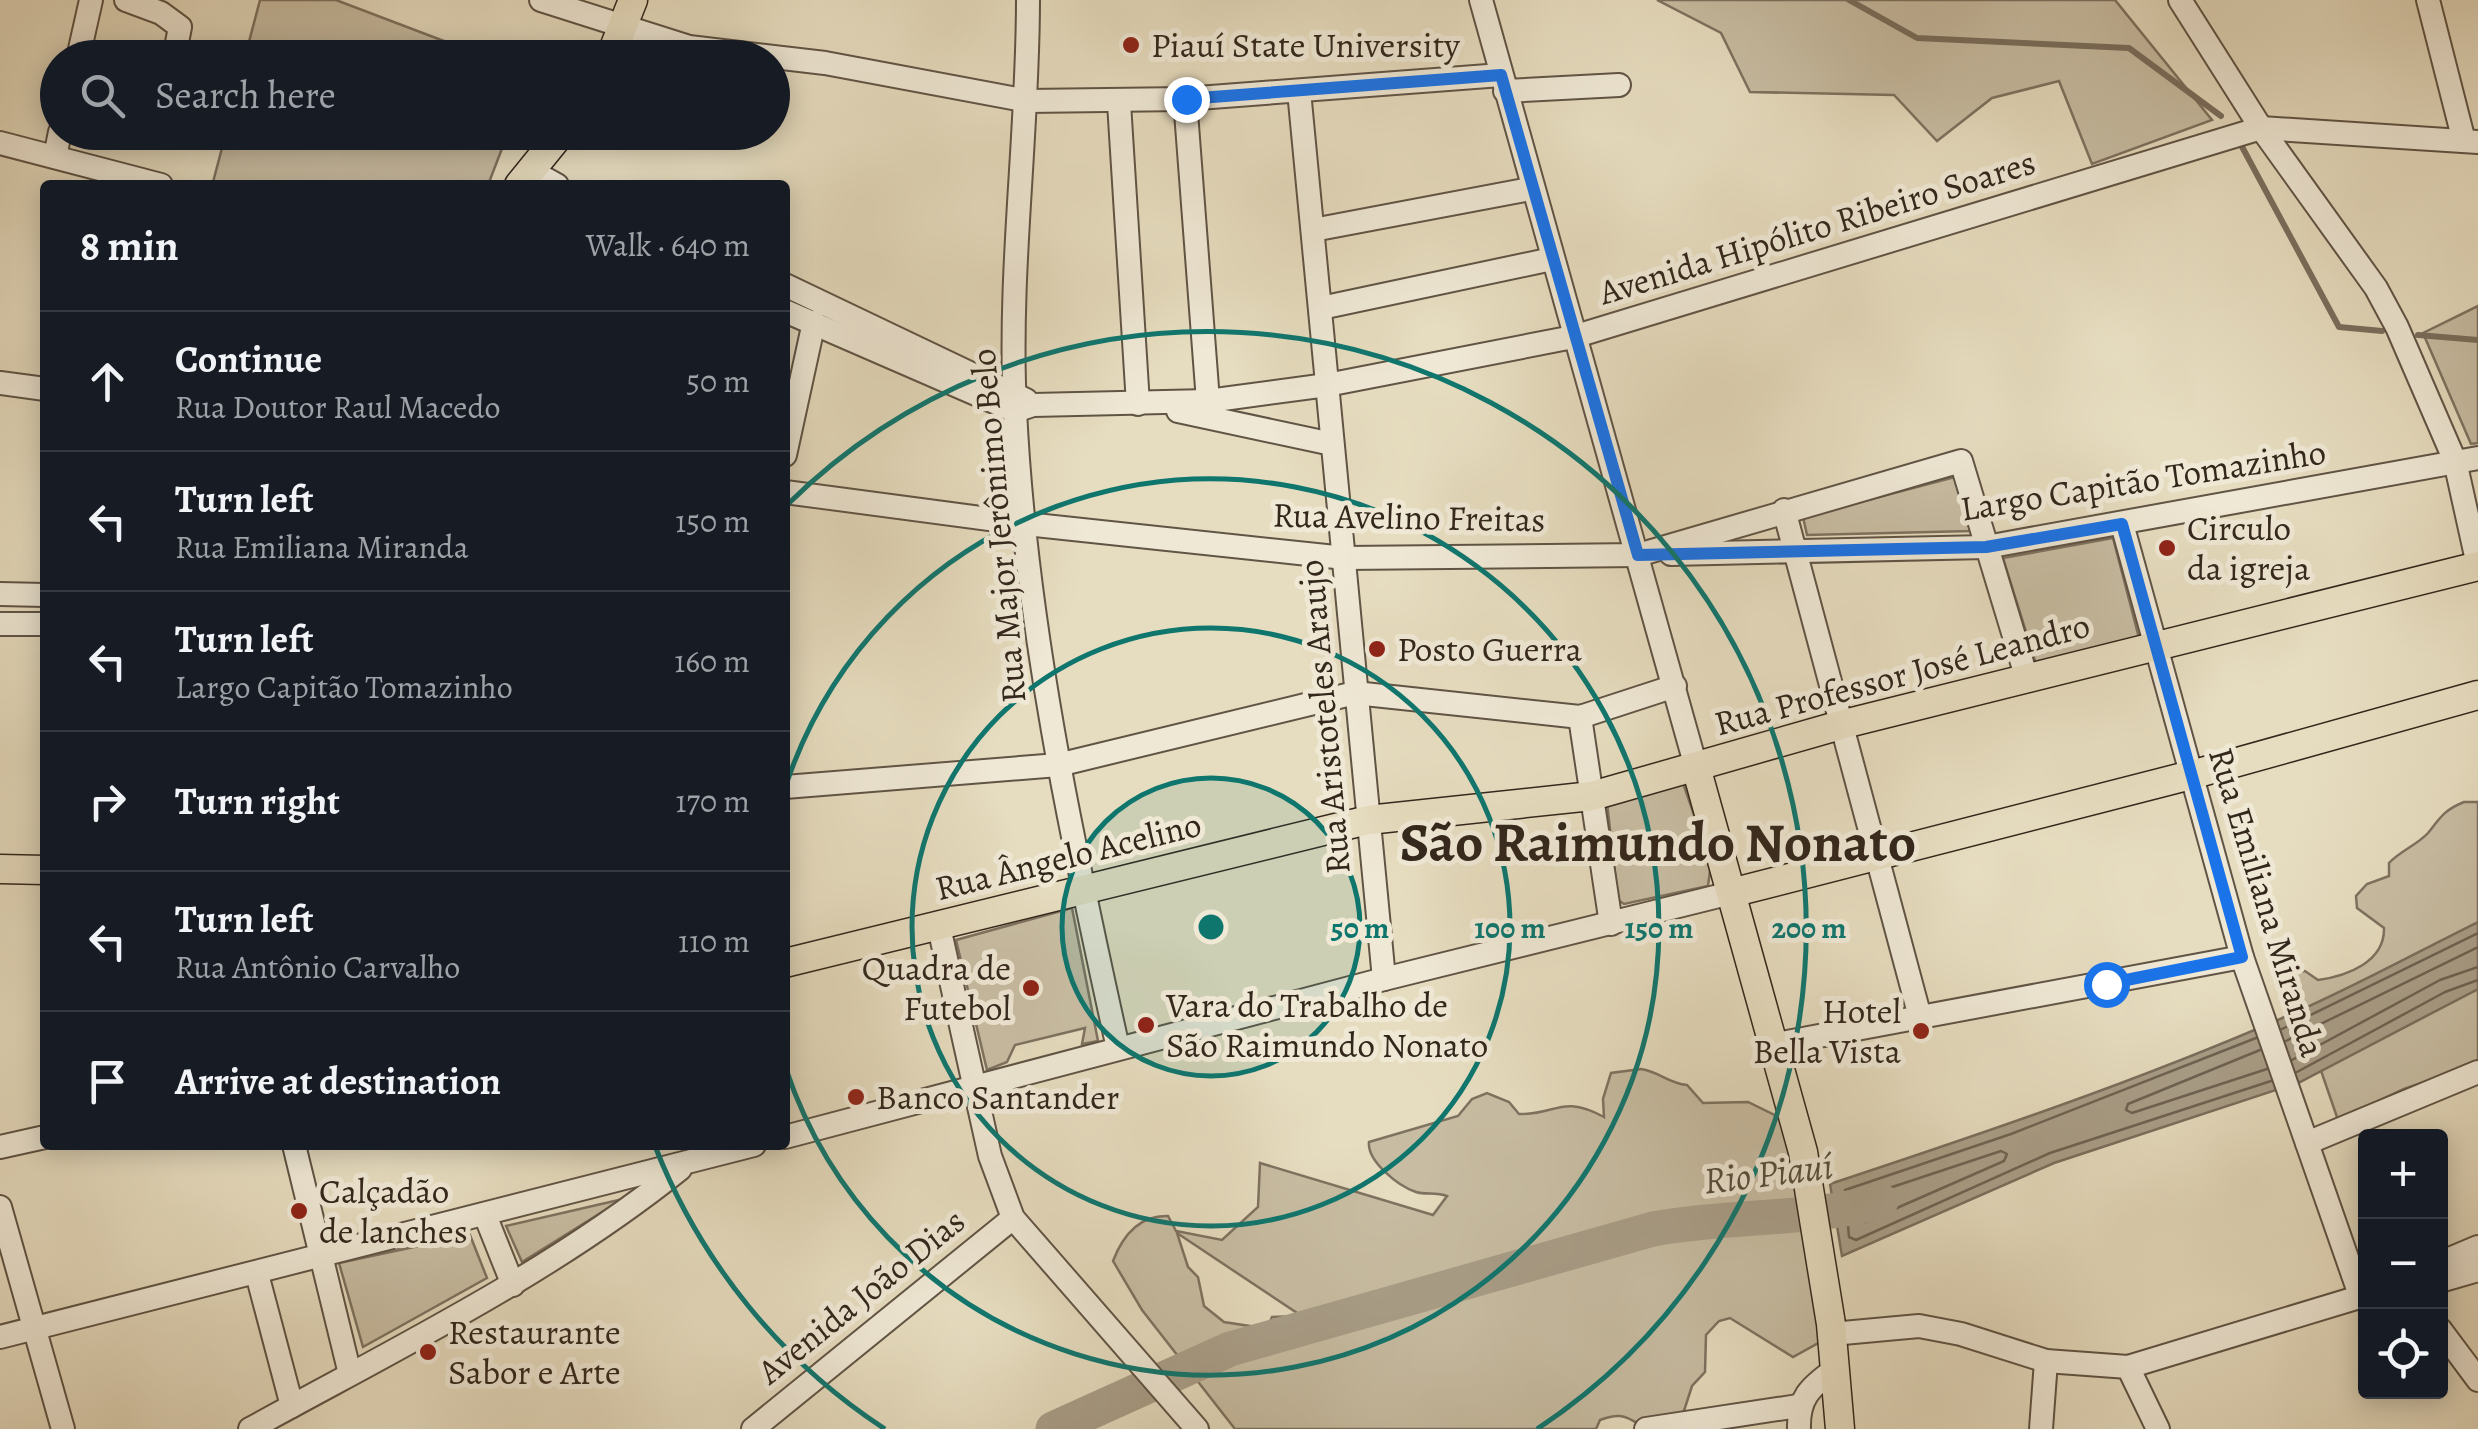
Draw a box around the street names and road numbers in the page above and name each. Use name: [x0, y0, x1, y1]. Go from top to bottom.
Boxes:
street label: Avenida Hipólito Ribeiro Soares: [1592, 138, 2041, 317]
street label: Rua Major Jerônimo Belo: [959, 347, 1037, 705]
street label: Largo Capitão Tomazinho: [1957, 427, 2329, 533]
street label: Rua Avelino Freitas: [1272, 491, 1546, 543]
street label: Rua Aristoteles Araujo: [1286, 558, 1362, 876]
street label: Rua Professor José Leandro: [1709, 601, 2095, 747]
street label: Rua Emiliana Miranda: [2197, 741, 2337, 1063]
street label: Rua Ângelo Acelino: [930, 800, 1206, 912]
street label: Avenida João Dias: [746, 1197, 975, 1395]

